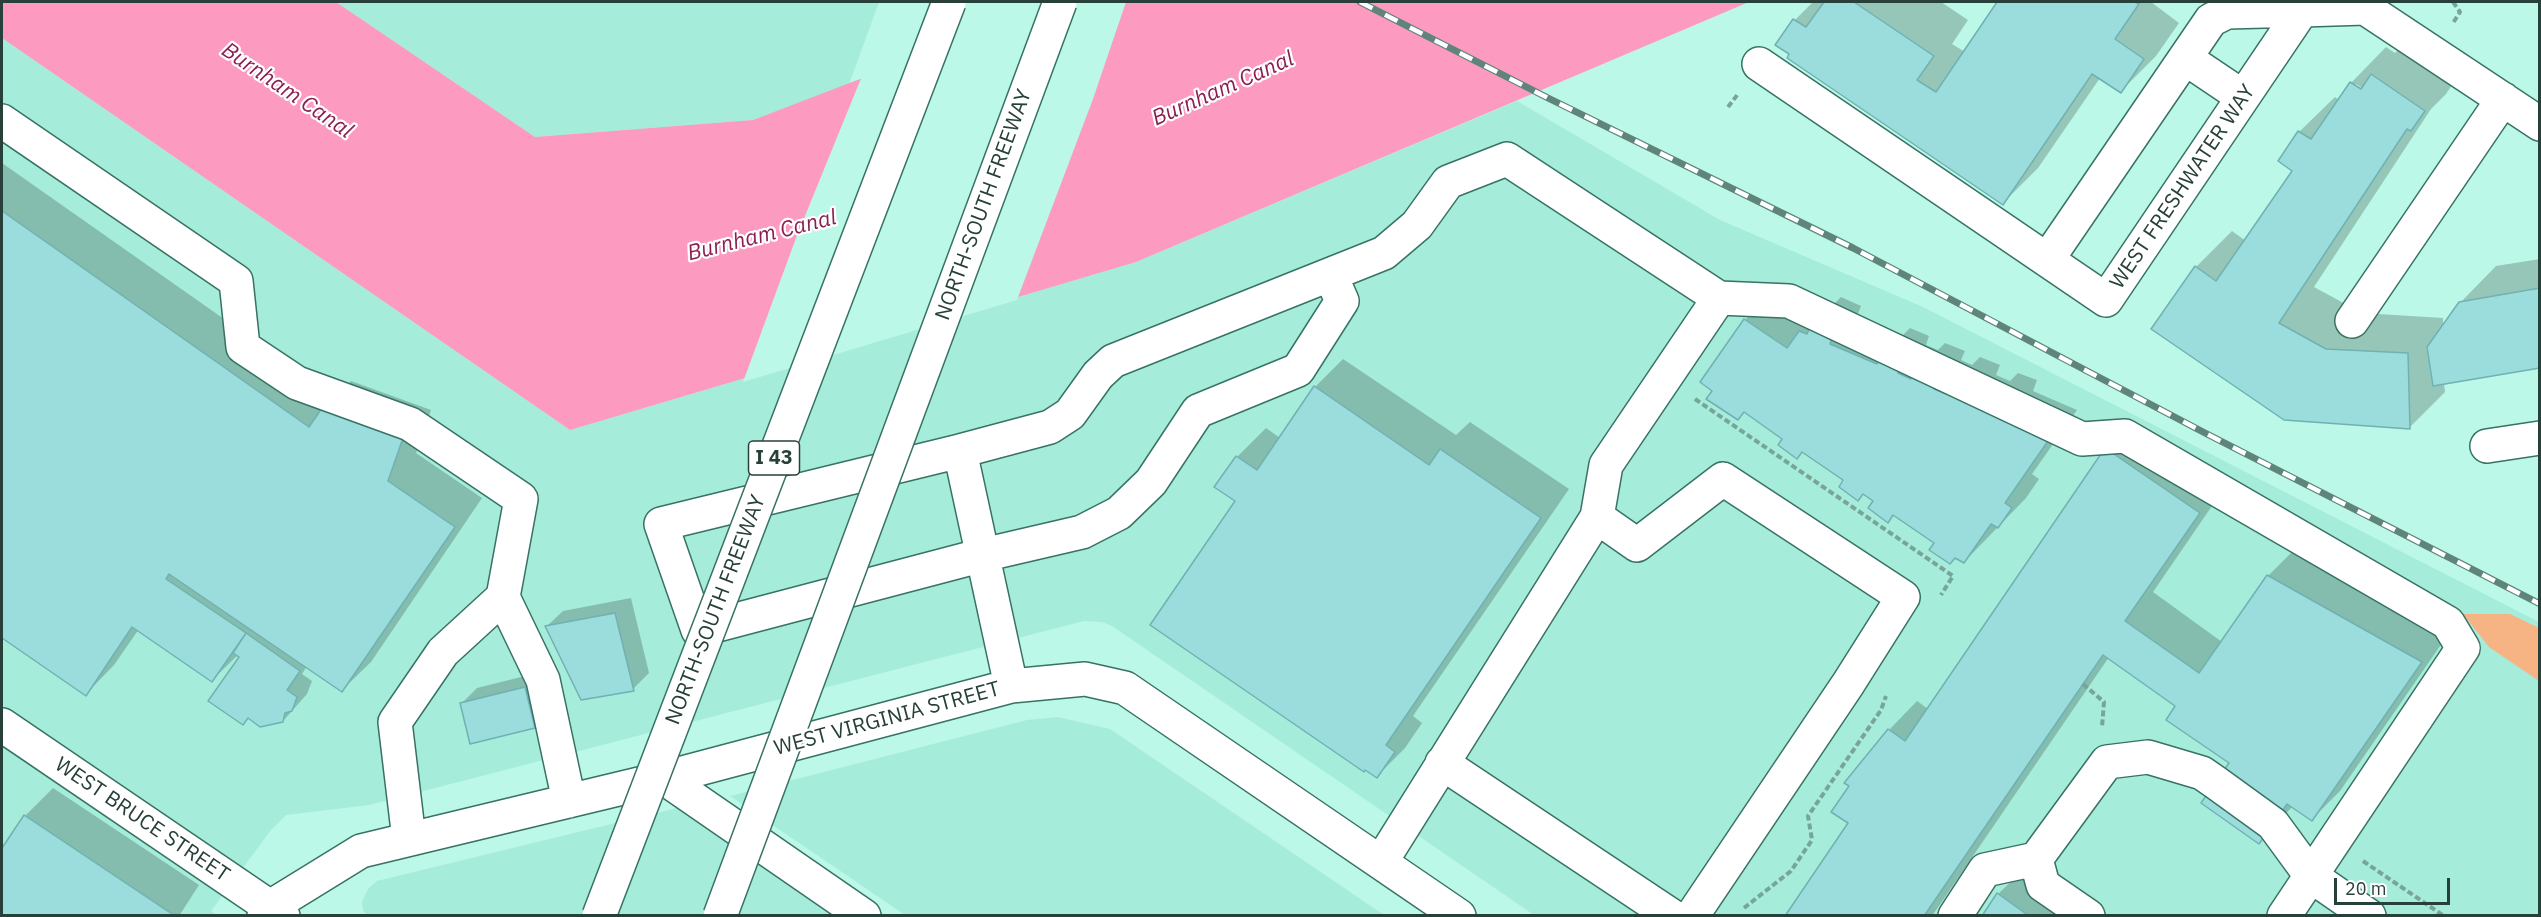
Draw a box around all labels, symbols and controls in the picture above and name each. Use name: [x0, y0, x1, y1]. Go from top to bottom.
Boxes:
water label: Burnham Canal: [216, 37, 358, 145]
water label: Burnham Canal: [1148, 46, 1298, 132]
street label: WEST FRESHWATER WAY: [2105, 80, 2261, 294]
street label: NORTH-SOUTH FREEWAY: [930, 86, 1038, 324]
water label: Burnham Canal: [685, 205, 839, 267]
road number: I 43: [748, 441, 800, 475]
street label: NORTH-SOUTH FREEWAY: [661, 492, 771, 728]
street label: WEST VIRGINIA STREET: [771, 677, 1003, 761]
street label: WEST BRUCE STREET: [50, 752, 234, 888]
scale bar: [2337, 866, 2452, 904]
text: 20 m: [2345, 877, 2387, 900]

